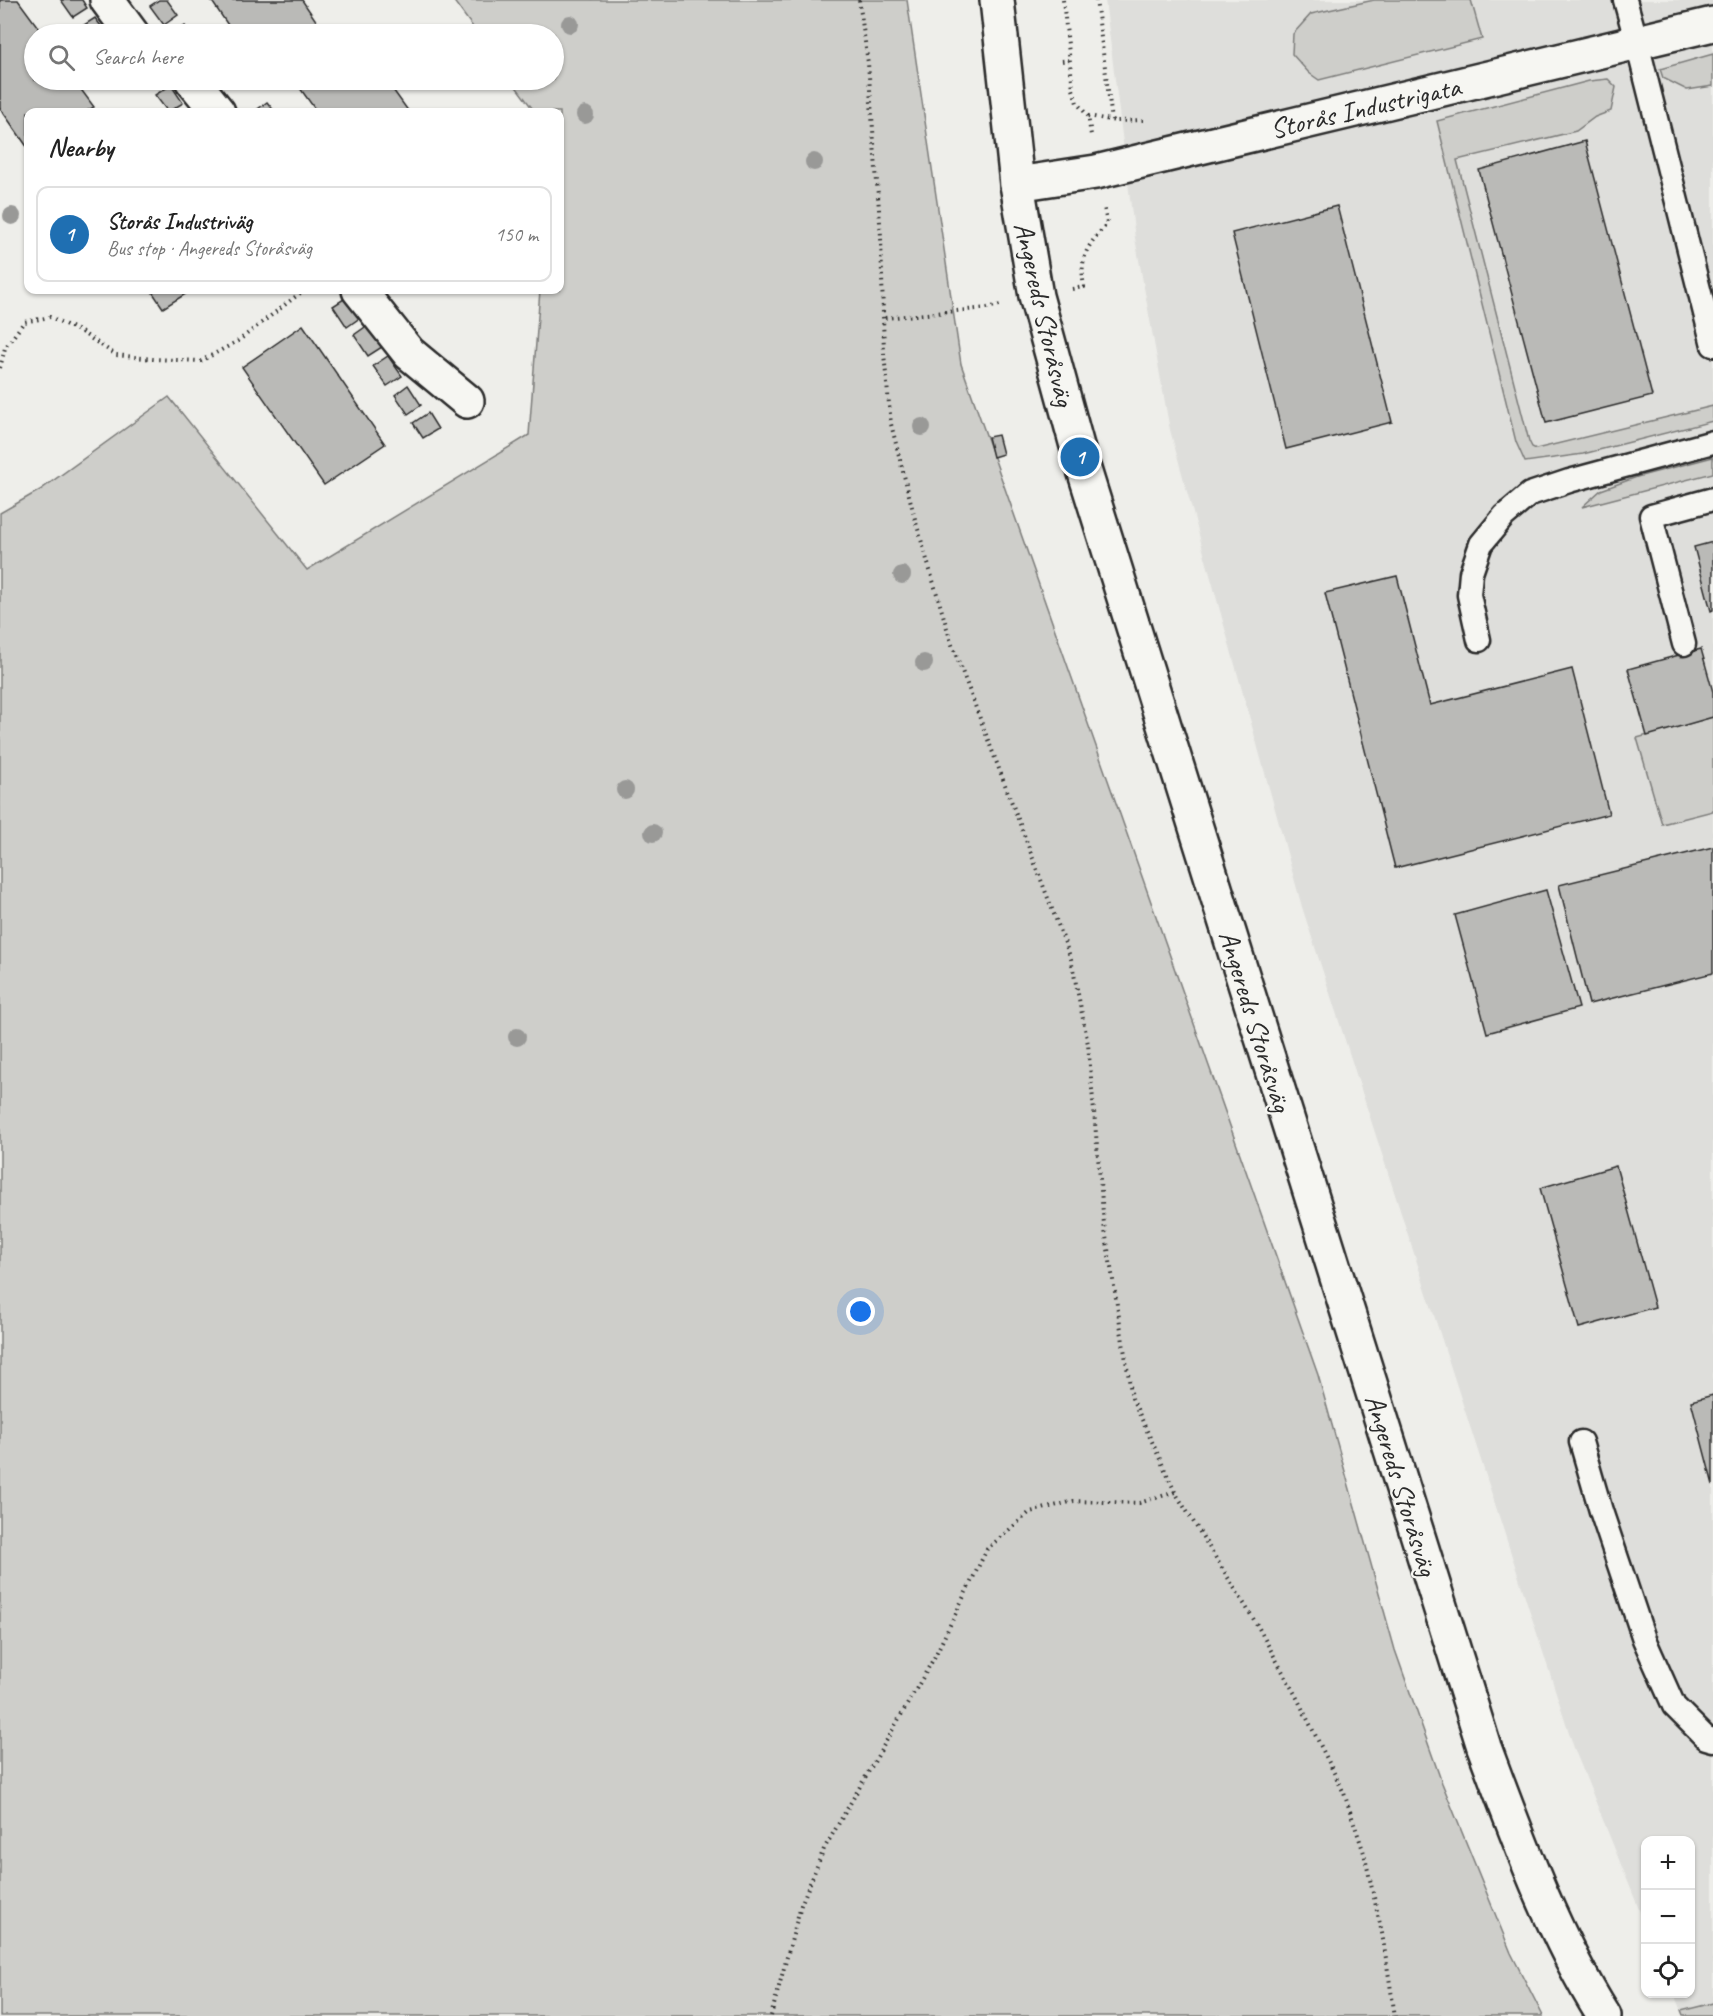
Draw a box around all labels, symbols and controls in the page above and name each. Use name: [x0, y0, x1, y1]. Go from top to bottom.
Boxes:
search box: [24, 24, 564, 90]
icon: search: [45, 41, 78, 74]
text: Search here: [93, 43, 183, 71]
street label: Storås Industrigata: [1267, 68, 1465, 146]
text: Nearby: [48, 131, 113, 164]
text: Storås Industriväg: [107, 208, 252, 236]
street label: Angereds Storåsväg: [1006, 219, 1083, 411]
text: 1: [65, 222, 74, 247]
text: 150 m: [495, 222, 538, 247]
text: Bus stop · Angereds Storåsväg: [107, 236, 312, 261]
pin: 1: [1060, 434, 1100, 480]
street label: Angereds Storåsväg: [1211, 926, 1300, 1117]
your location: [846, 1297, 875, 1326]
street label: Angereds Storåsväg: [1357, 1390, 1446, 1581]
map controls: [1641, 1836, 1695, 1998]
button: +: [1641, 1836, 1695, 1890]
button: −: [1641, 1890, 1695, 1944]
button: locate: [1641, 1944, 1695, 1998]

